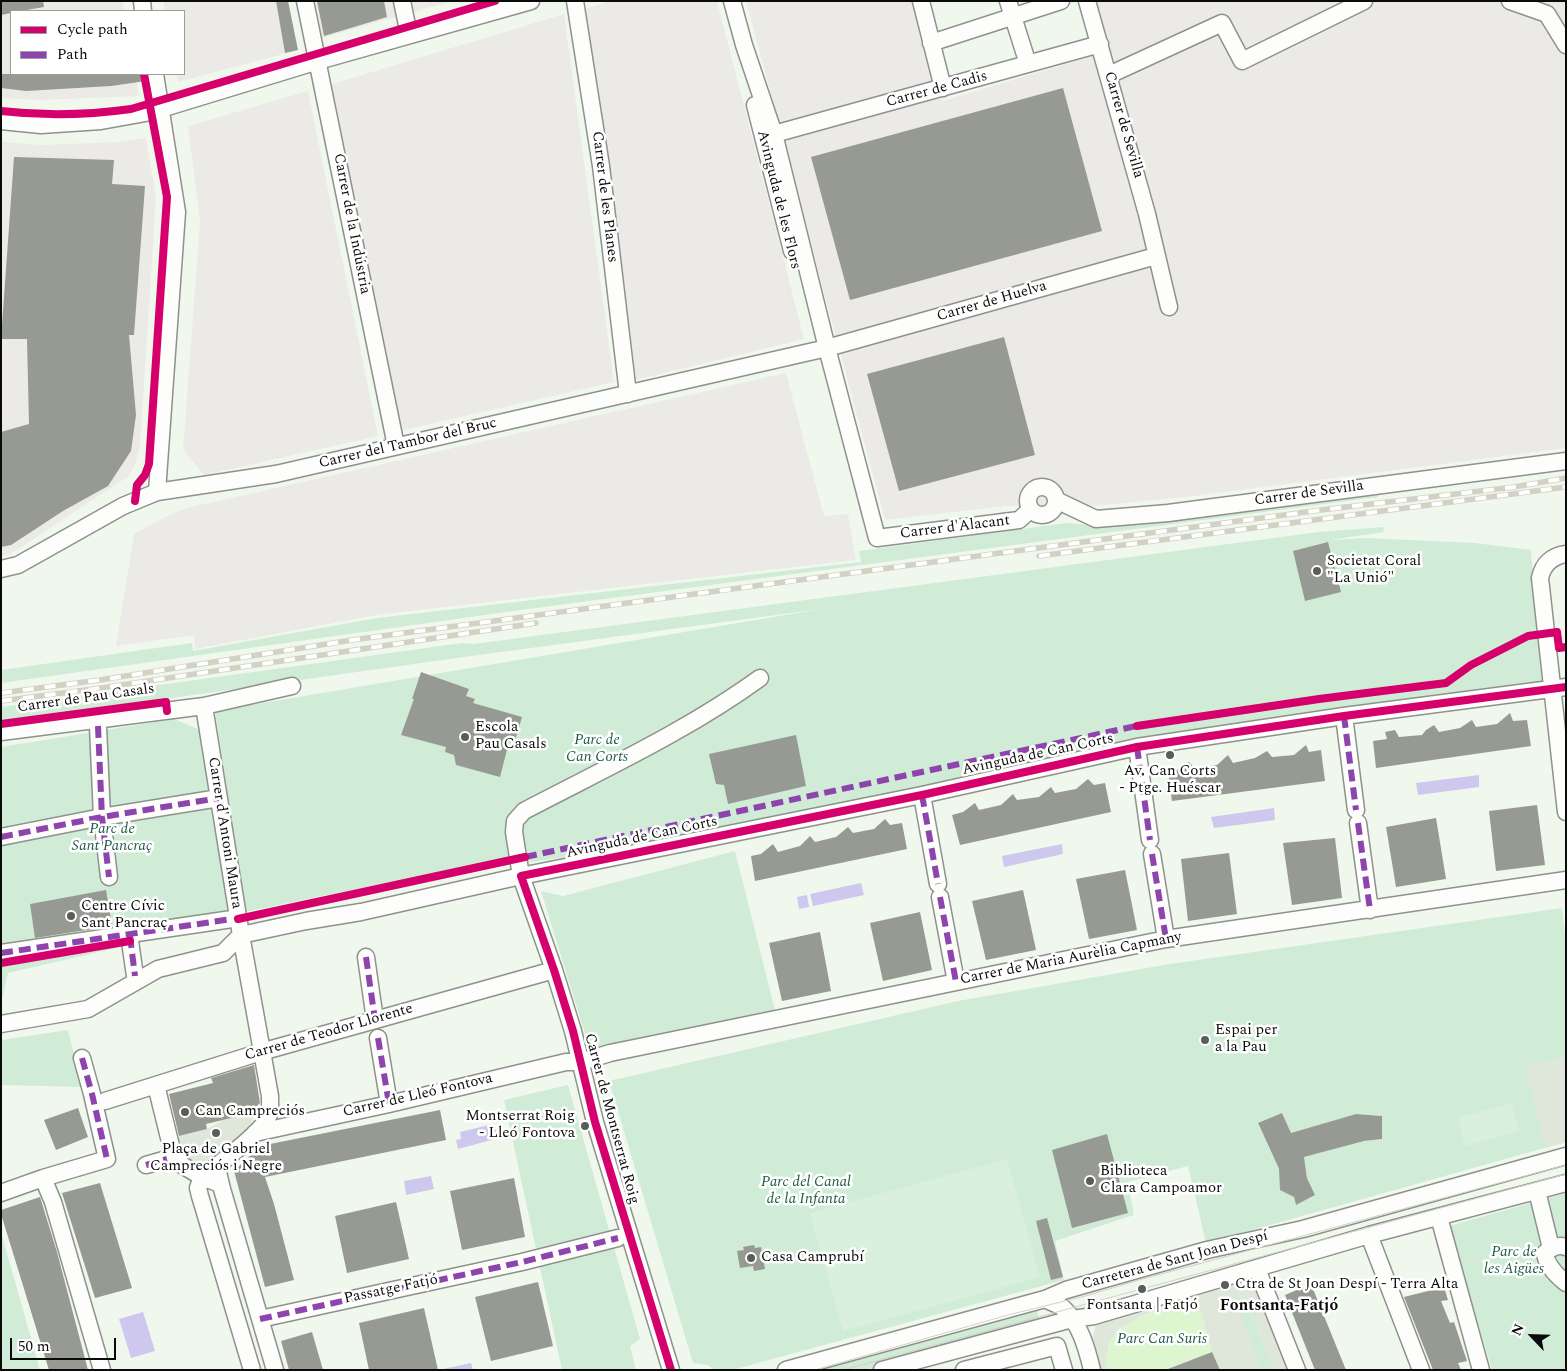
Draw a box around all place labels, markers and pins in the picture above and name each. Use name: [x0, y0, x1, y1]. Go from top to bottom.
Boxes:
place label: Societat Coral "La Unió": [1327, 553, 1421, 588]
marker: Societat Coral "La Unió": [1311, 565, 1323, 577]
place label: Escola Pau Casals: [475, 719, 547, 754]
marker: Escola Pau Casals: [459, 731, 471, 743]
marker: Av. Can Corts - Ptge. Huéscar: [1164, 749, 1176, 761]
place label: Av. Can Corts - Ptge. Huéscar: [1119, 763, 1221, 798]
place label: Centre Cívic Sant Pancraç: [81, 898, 168, 933]
marker: Centre Cívic Sant Pancraç: [65, 910, 77, 922]
place label: Espai per a la Pau: [1215, 1022, 1277, 1057]
marker: Espai per a la Pau: [1199, 1034, 1211, 1046]
place label: Can Campreciós: [195, 1103, 305, 1121]
marker: Can Campreciós: [179, 1106, 191, 1118]
place label: Montserrat Roig - Lleó Fontova: [465, 1108, 575, 1143]
marker: Montserrat Roig - Lleó Fontova: [579, 1120, 591, 1132]
marker: Plaça de Gabriel Campreciós i Negre: [210, 1127, 222, 1139]
place label: Plaça de Gabriel Campreciós i Negre: [150, 1141, 282, 1176]
place label: Biblioteca Clara Campoamor: [1100, 1163, 1222, 1198]
marker: Biblioteca Clara Campoamor: [1084, 1175, 1096, 1187]
place label: Casa Camprubí: [761, 1249, 864, 1267]
marker: Casa Camprubí: [745, 1252, 757, 1264]
place label: Ctra de St Joan Despí - Terra Alta: [1235, 1276, 1458, 1294]
marker: Ctra de St Joan Despí - Terra Alta: [1219, 1279, 1231, 1291]
marker: Fontsanta | Fatjó: [1136, 1283, 1148, 1295]
place label: Fontsanta | Fatjó: [1086, 1297, 1198, 1315]

